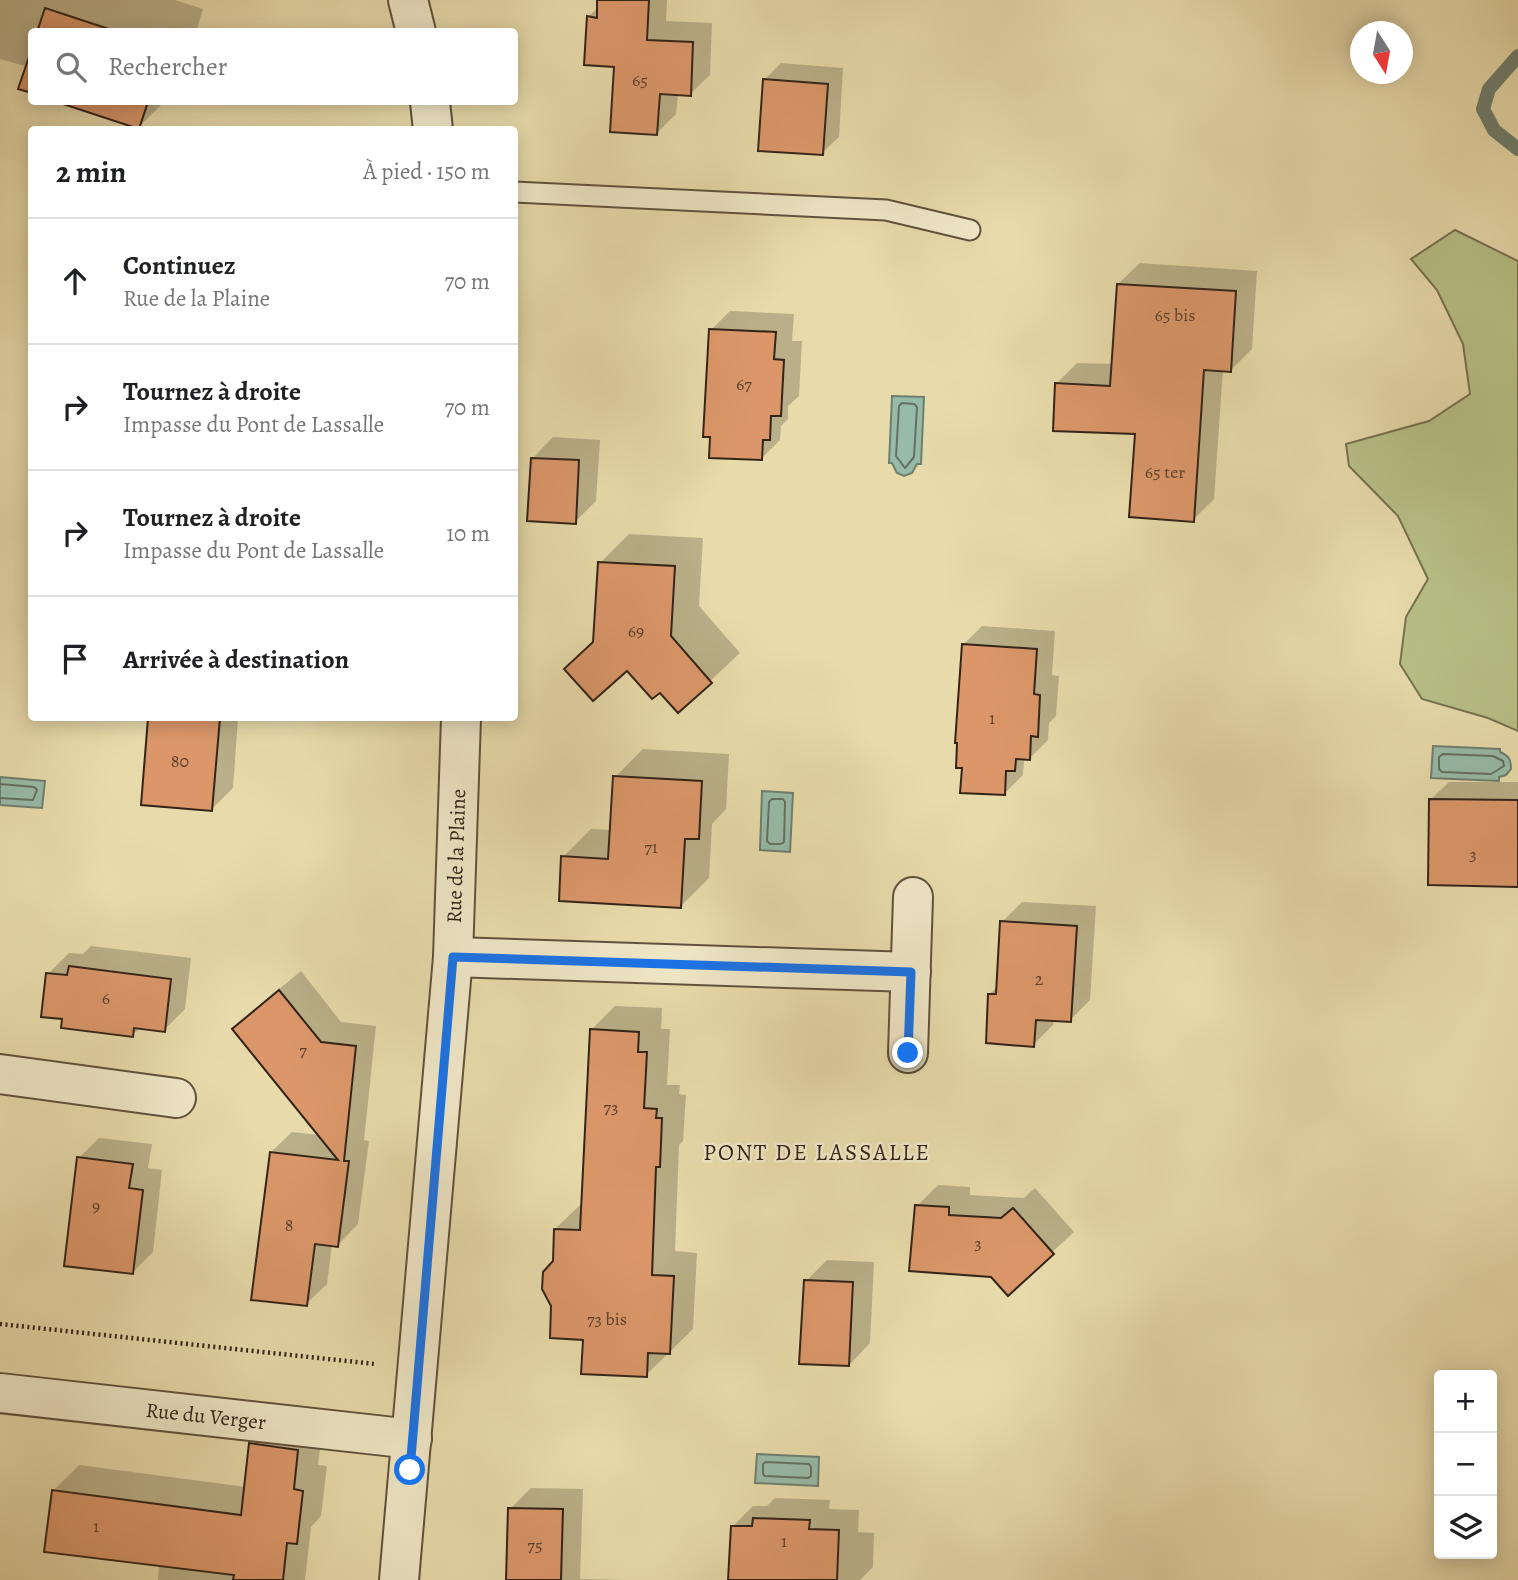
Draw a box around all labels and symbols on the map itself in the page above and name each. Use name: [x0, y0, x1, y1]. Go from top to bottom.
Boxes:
north arrow: [1350, 21, 1413, 84]
house number: 65: [632, 68, 648, 92]
house number: 65 bis: [1154, 303, 1196, 327]
house number: 67: [736, 372, 752, 396]
house number: 65 ter: [1145, 460, 1185, 484]
house number: 69: [628, 619, 644, 643]
house number: 1: [989, 706, 995, 730]
house number: 80: [171, 749, 189, 773]
street label: Rue de la Plaine: [440, 788, 472, 924]
house number: 71: [644, 835, 658, 859]
house number: 3: [1469, 842, 1477, 866]
house number: 2: [1035, 967, 1044, 991]
house number: 6: [102, 986, 110, 1010]
route end: [892, 1037, 923, 1068]
house number: 7: [299, 1038, 307, 1062]
house number: 73: [603, 1095, 619, 1119]
district label: PONT DE LASSALLE: [703, 1137, 931, 1168]
house number: 9: [92, 1194, 100, 1218]
house number: 8: [285, 1213, 293, 1237]
house number: 3: [974, 1231, 982, 1255]
house number: 73 bis: [587, 1307, 627, 1331]
street label: Rue du Verger: [145, 1396, 267, 1436]
route start: [394, 1454, 425, 1485]
house number: 1: [93, 1514, 99, 1538]
house number: 1: [781, 1529, 787, 1553]
house number: 75: [527, 1533, 543, 1557]

